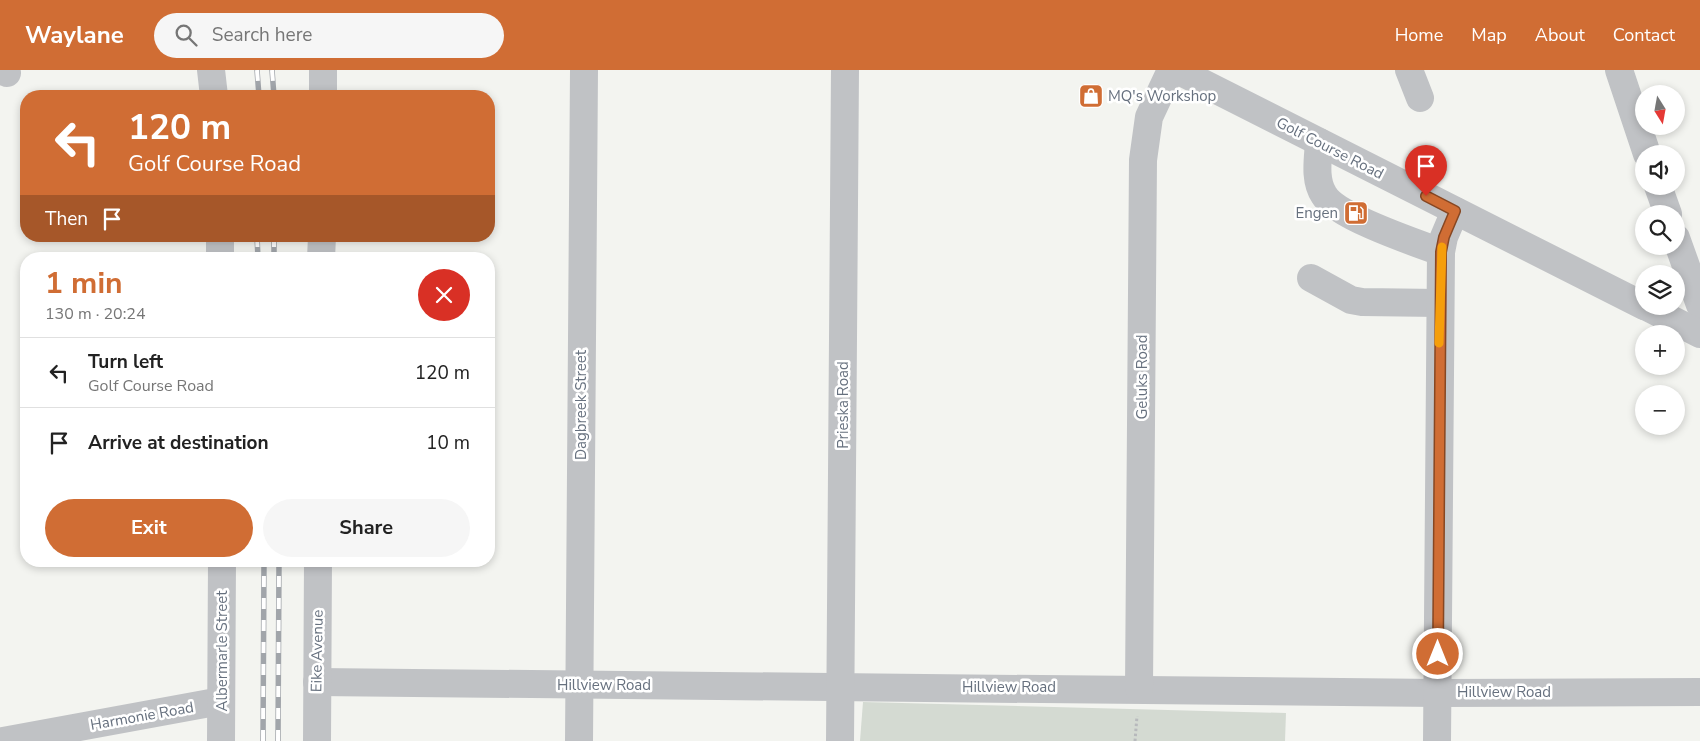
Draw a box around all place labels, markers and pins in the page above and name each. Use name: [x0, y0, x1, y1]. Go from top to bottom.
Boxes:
shop icon: MQ's Workshop: [1078, 83, 1104, 109]
place label: MQ's Workshop: [1108, 86, 1216, 106]
pin: [1405, 145, 1447, 196]
fuel station icon: Engen: [1343, 200, 1369, 226]
place label: Engen: [1295, 203, 1338, 223]

